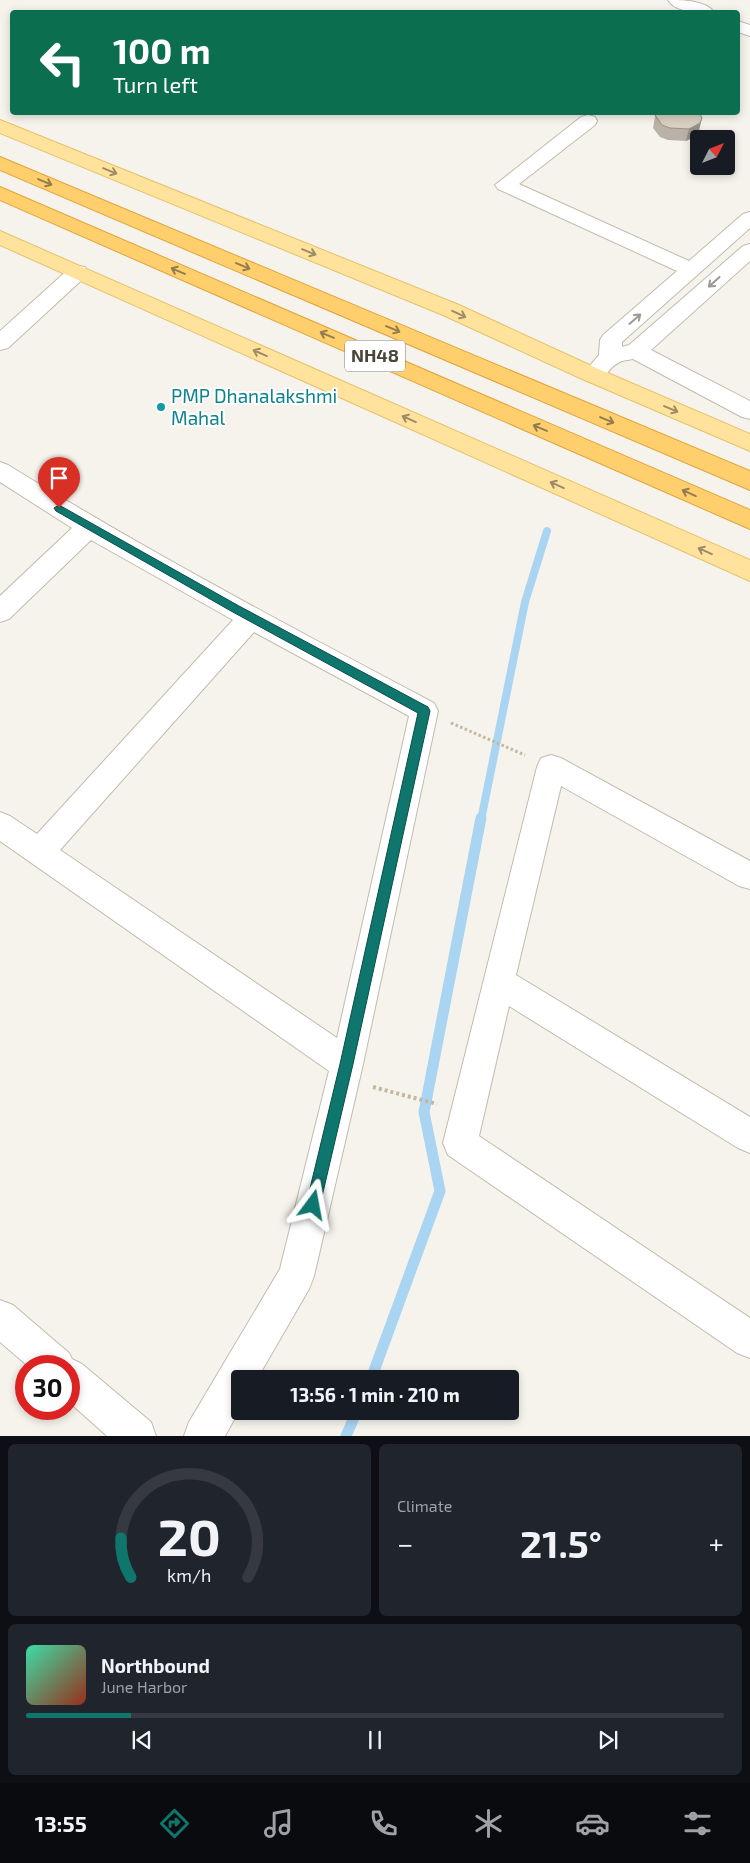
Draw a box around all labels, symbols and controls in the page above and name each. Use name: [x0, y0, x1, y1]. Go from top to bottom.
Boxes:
text: 100 m: [113, 29, 211, 71]
icon: left: [30, 30, 95, 95]
text: Turn left: [113, 71, 198, 97]
north arrow: [690, 130, 735, 175]
map controls: [690, 130, 735, 175]
one-way arrow: [102, 166, 117, 176]
one-way arrow: [37, 178, 52, 188]
one-way arrow: [301, 248, 316, 257]
one-way arrow: [235, 262, 250, 271]
one-way arrow: [171, 265, 186, 275]
one-way arrow: [707, 277, 720, 288]
one-way arrow: [451, 310, 466, 319]
one-way arrow: [629, 313, 642, 325]
one-way arrow: [385, 326, 400, 335]
one-way arrow: [320, 330, 335, 340]
road number: NH48: [345, 341, 405, 372]
one-way arrow: [253, 348, 268, 358]
place label: PMP Dhanalakshmi Mahal: [171, 384, 337, 429]
marker: PMP Dhanalakshmi Mahal: [155, 401, 167, 413]
one-way arrow: [663, 405, 678, 414]
one-way arrow: [402, 414, 417, 424]
one-way arrow: [599, 417, 614, 426]
one-way arrow: [533, 423, 548, 432]
pin: [38, 457, 80, 508]
icon: arrive: [45, 464, 73, 492]
one-way arrow: [550, 480, 565, 490]
one-way arrow: [682, 488, 697, 497]
one-way arrow: [698, 546, 713, 556]
position arrow: [286, 1178, 338, 1230]
speed limit sign: 30: [15, 1355, 80, 1420]
text: 13:56 · 1 min · 210 m: [290, 1383, 460, 1406]
text: Climate: [397, 1496, 452, 1515]
text: 20: [158, 1504, 221, 1566]
text: 21.5°: [520, 1520, 602, 1566]
text: −: [397, 1526, 413, 1560]
text: +: [709, 1526, 724, 1560]
text: km/h: [167, 1564, 212, 1586]
text: Northbound: [101, 1654, 210, 1677]
text: June Harbor: [101, 1677, 188, 1696]
icon: previous: [128, 1726, 156, 1754]
icon: pause: [361, 1726, 389, 1754]
icon: next: [594, 1726, 622, 1754]
icon: directions: [157, 1806, 192, 1841]
icon: music: [261, 1806, 296, 1841]
icon: phone: [366, 1806, 401, 1841]
icon: climate: [471, 1806, 506, 1841]
icon: car: [575, 1806, 610, 1841]
icon: filters: [680, 1806, 715, 1841]
text: 13:55: [35, 1810, 87, 1836]

